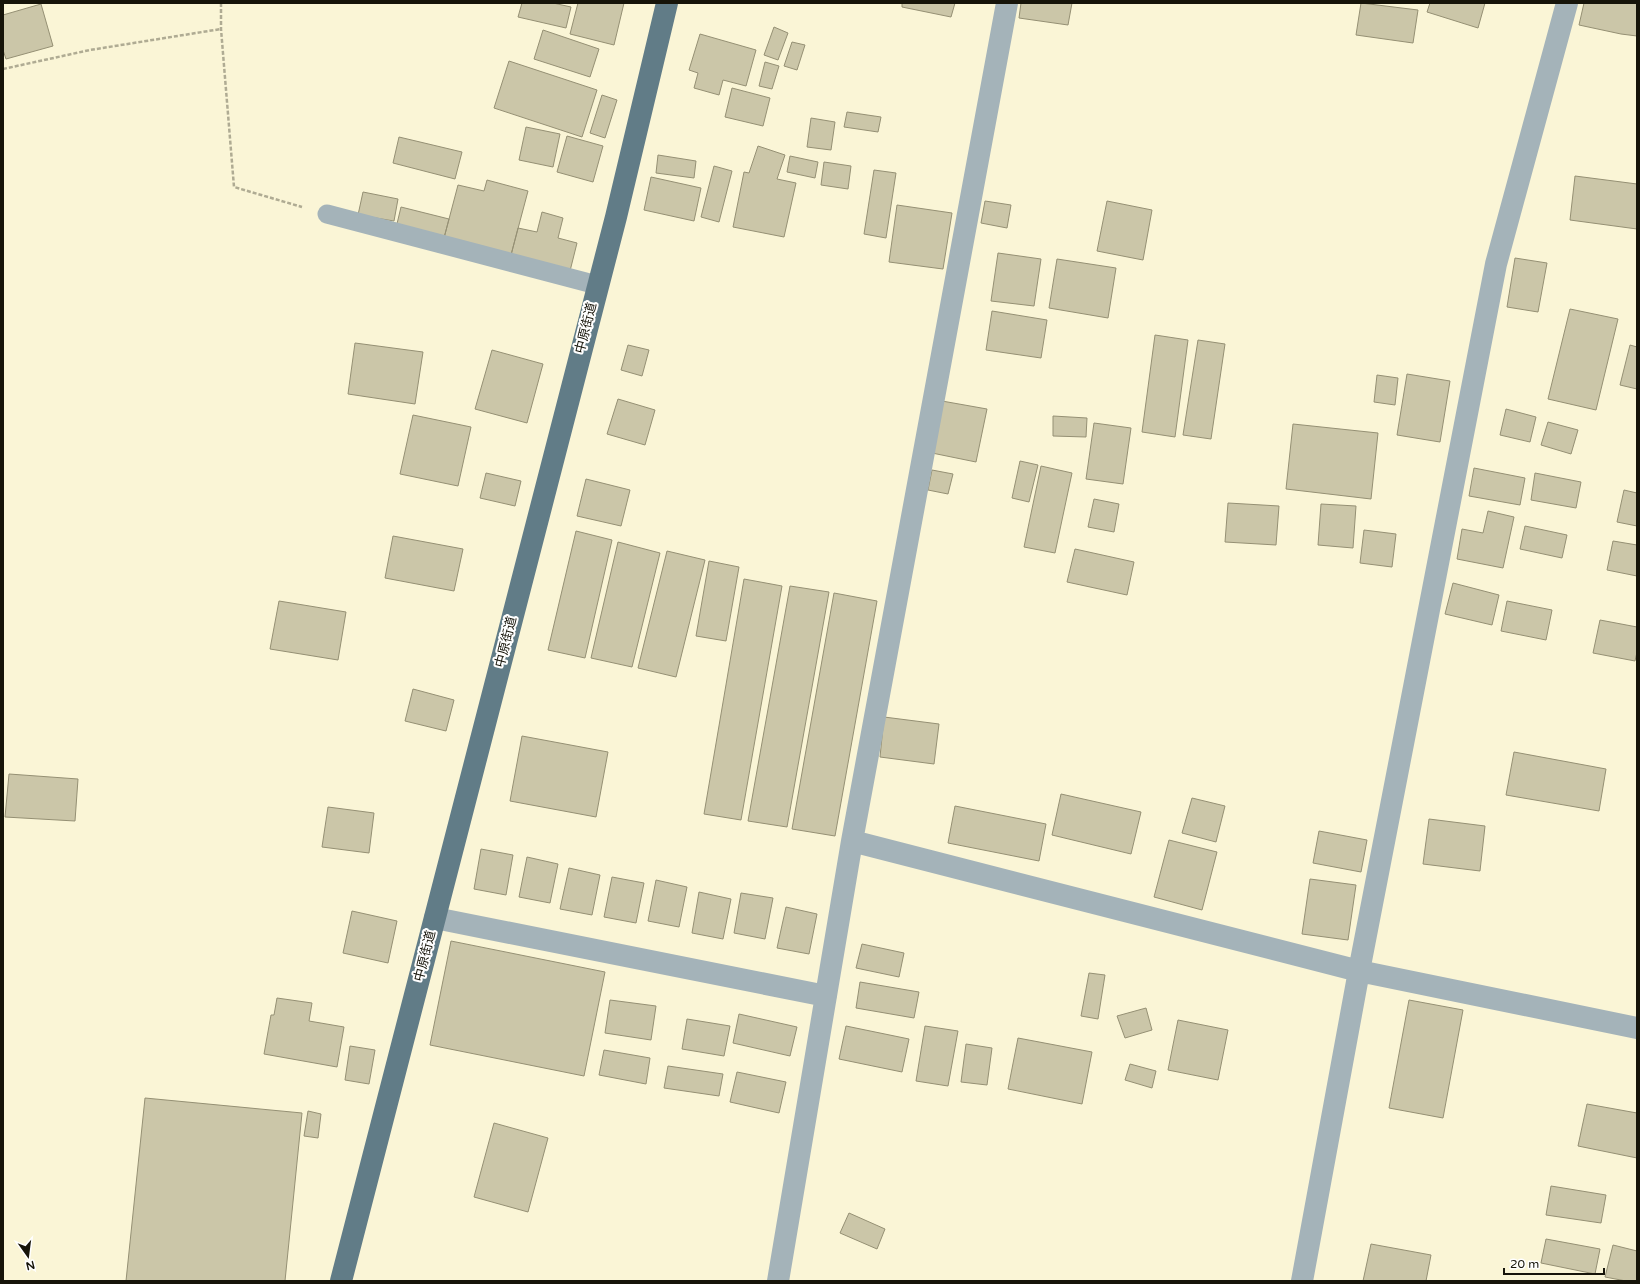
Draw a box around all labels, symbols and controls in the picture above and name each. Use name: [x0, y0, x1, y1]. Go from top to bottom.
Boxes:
street label: 中原街道: [572, 301, 600, 355]
street label: 中原街道: [492, 615, 520, 669]
street label: 中原街道: [411, 929, 439, 983]
north arrow: [8, 1236, 48, 1276]
scale bar: [1504, 1250, 1604, 1276]
text: 20 m: [1510, 1257, 1539, 1271]
text: N: [24, 1258, 36, 1273]

